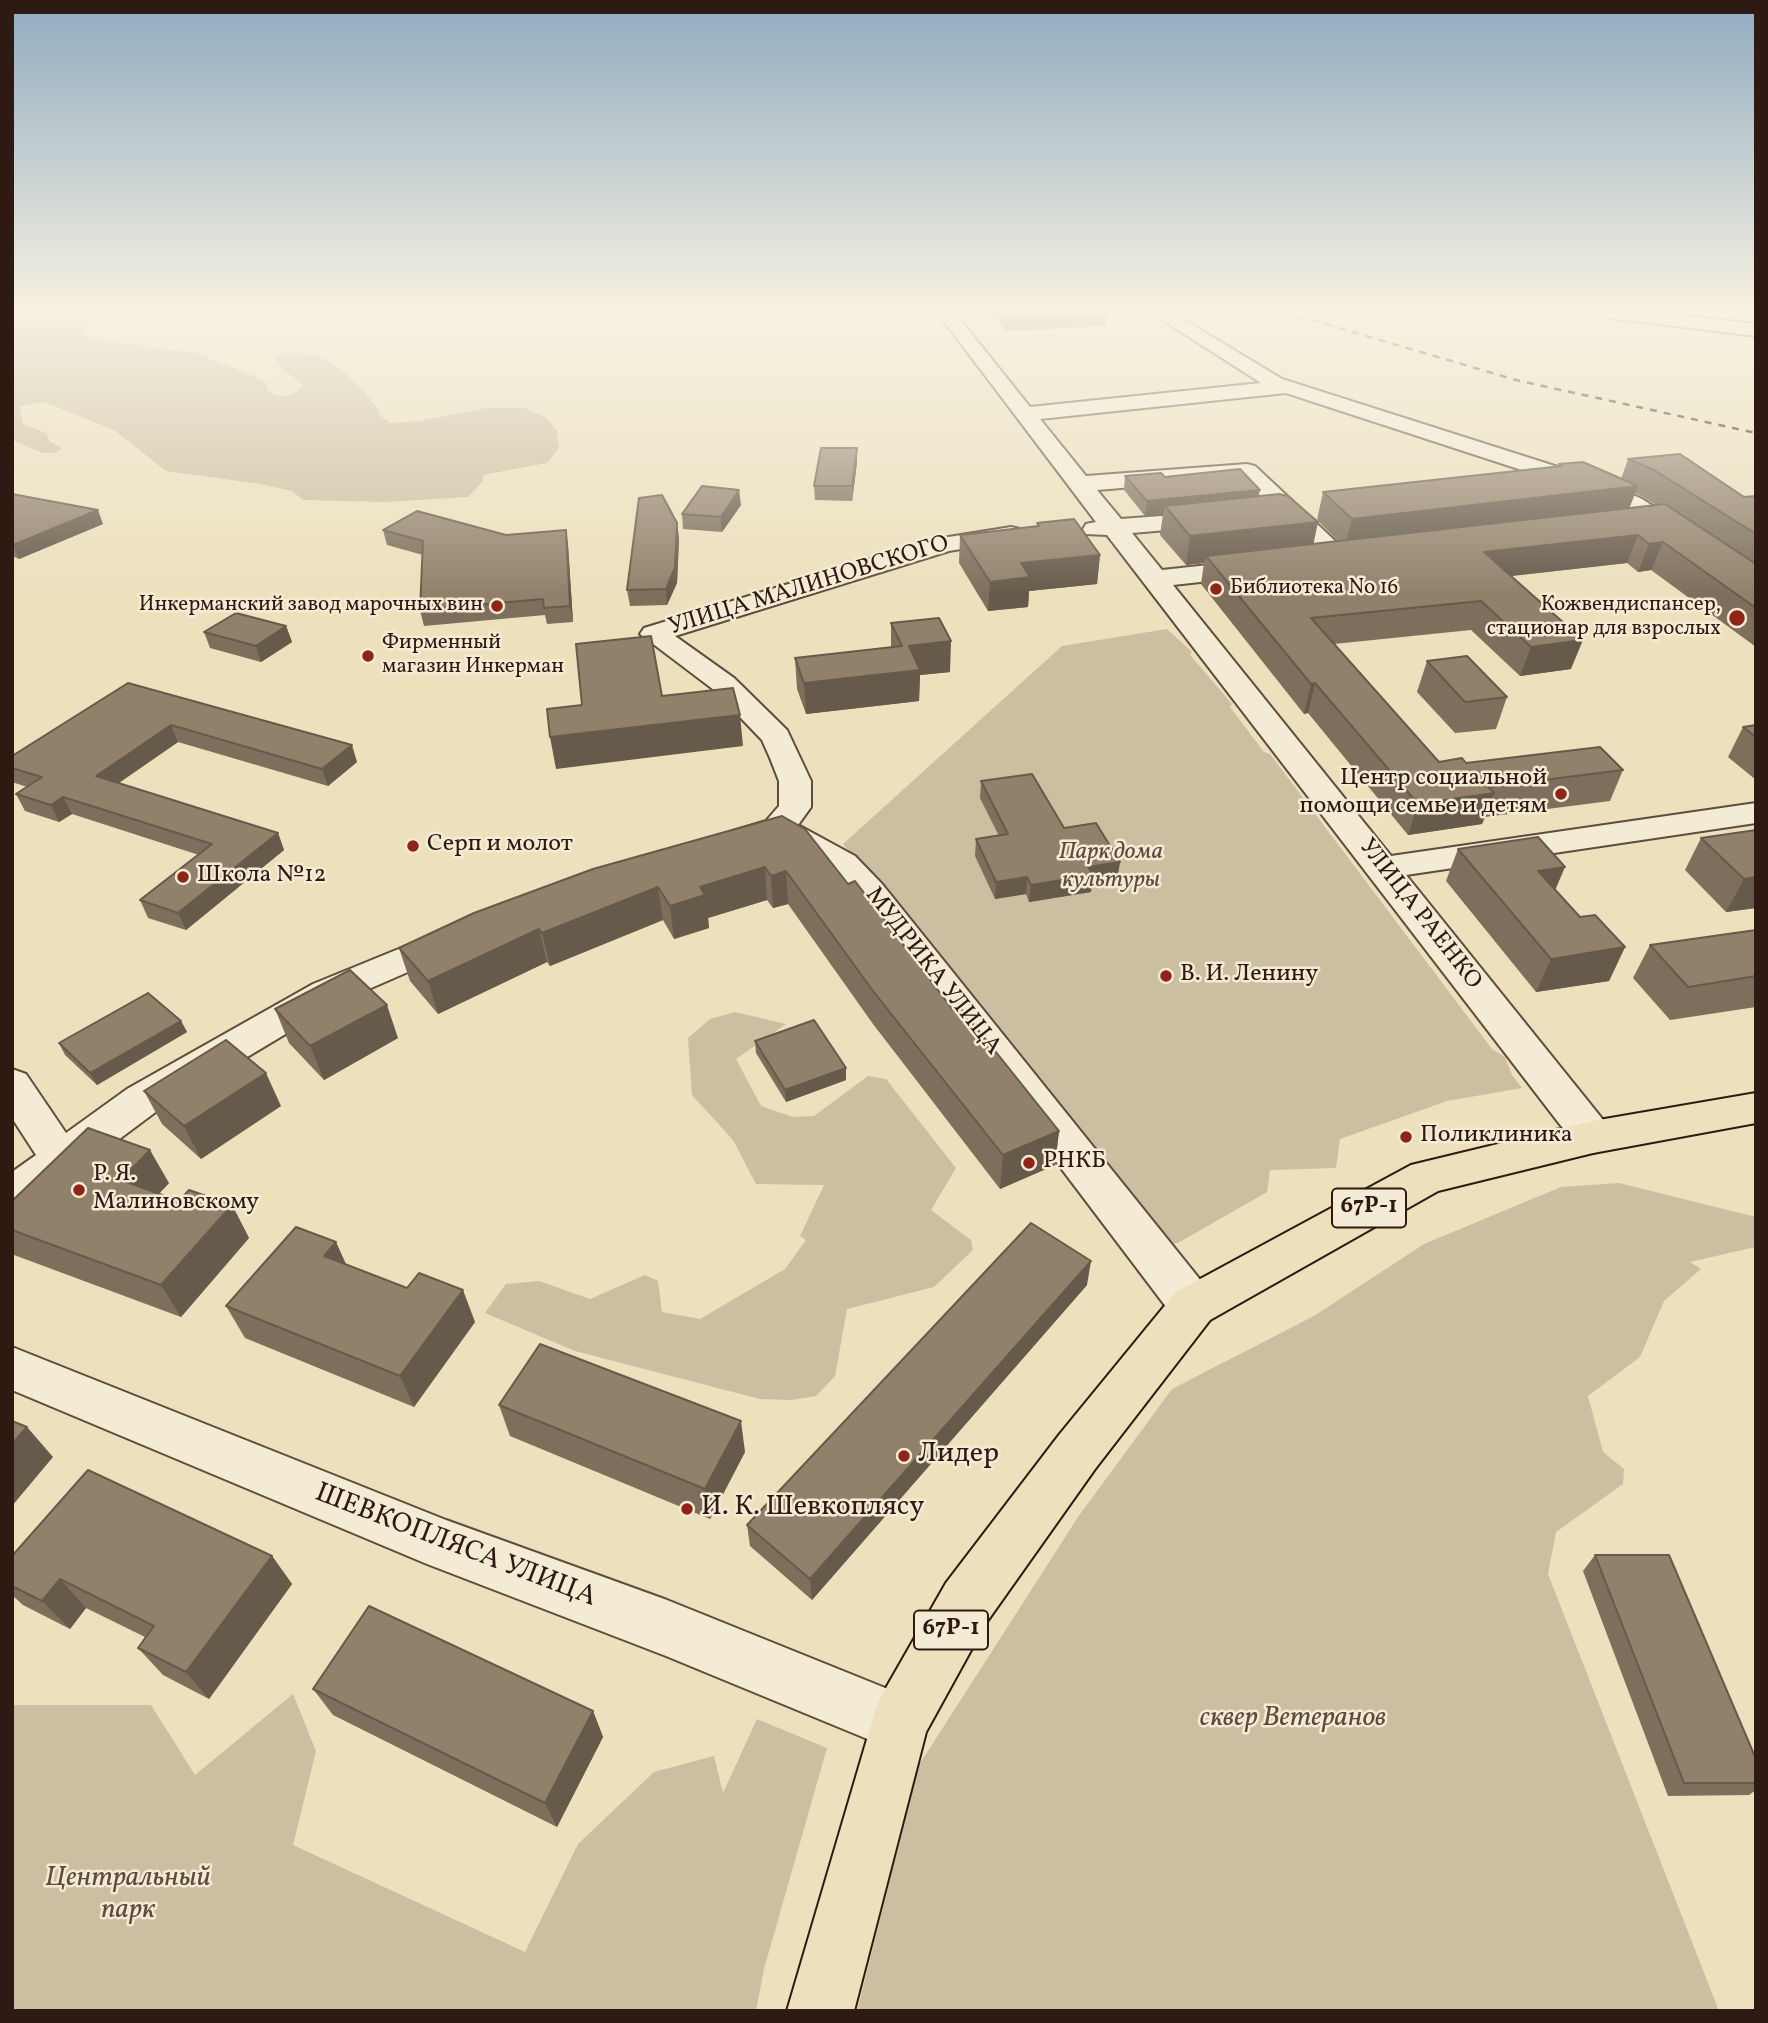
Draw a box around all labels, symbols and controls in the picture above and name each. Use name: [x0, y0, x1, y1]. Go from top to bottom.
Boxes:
street label: УЛИЦА МАЛИНОВСКОГО: [665, 531, 953, 643]
place label: Библиотека No 16: [1230, 576, 1398, 602]
marker: Библиотека No 16: [1208, 581, 1224, 597]
place label: Инкерманский завод марочных вин: [139, 593, 483, 619]
place label: Кожвендиспансер, стационар для взрослых: [1487, 593, 1721, 643]
marker: Инкерманский завод марочных вин: [489, 598, 505, 614]
marker: Кожвендиспансер, стационар для взрослых: [1727, 608, 1747, 628]
place label: Фирменный магазин Инкерман: [382, 631, 564, 681]
marker: Фирменный магазин Инкерман: [360, 648, 376, 664]
place label: Центр социальной помощи семье и детям: [1300, 766, 1547, 822]
marker: Центр социальной помощи семье и детям: [1553, 786, 1569, 802]
place label: Серп и молот: [427, 832, 573, 860]
street label: УЛИЦА РАЕНКО: [1351, 834, 1487, 996]
marker: Серп и молот: [405, 838, 421, 854]
park label: Парк дома культуры: [1059, 840, 1163, 896]
place label: Школа №12: [197, 863, 327, 891]
marker: Школа №12: [175, 869, 191, 885]
street label: МУДРИКА УЛИЦА: [858, 882, 1006, 1062]
place label: В. И. Ленину: [1180, 962, 1318, 990]
marker: В. И. Ленину: [1158, 968, 1174, 984]
place label: Поликлиника: [1420, 1123, 1573, 1151]
marker: Поликлиника: [1398, 1129, 1414, 1145]
place label: РНКБ: [1043, 1149, 1106, 1177]
marker: РНКБ: [1021, 1155, 1037, 1171]
place label: Р. Я. Малиновскому: [93, 1162, 259, 1218]
marker: Р. Я. Малиновскому: [71, 1182, 87, 1198]
road number: 67Р-1: [1332, 1189, 1406, 1228]
place label: Лидер: [918, 1439, 999, 1473]
marker: Лидер: [896, 1448, 912, 1464]
street label: ШЕВКОПЛЯСА УЛИЦА: [310, 1478, 600, 1616]
place label: И. К. Шевкоплясу: [701, 1492, 924, 1526]
marker: И. К. Шевкоплясу: [679, 1501, 695, 1517]
road number: 67Р-1: [914, 1610, 988, 1650]
park label: сквер Ветеранов: [1200, 1703, 1386, 1737]
park label: Центральный парк: [45, 1863, 211, 1929]

